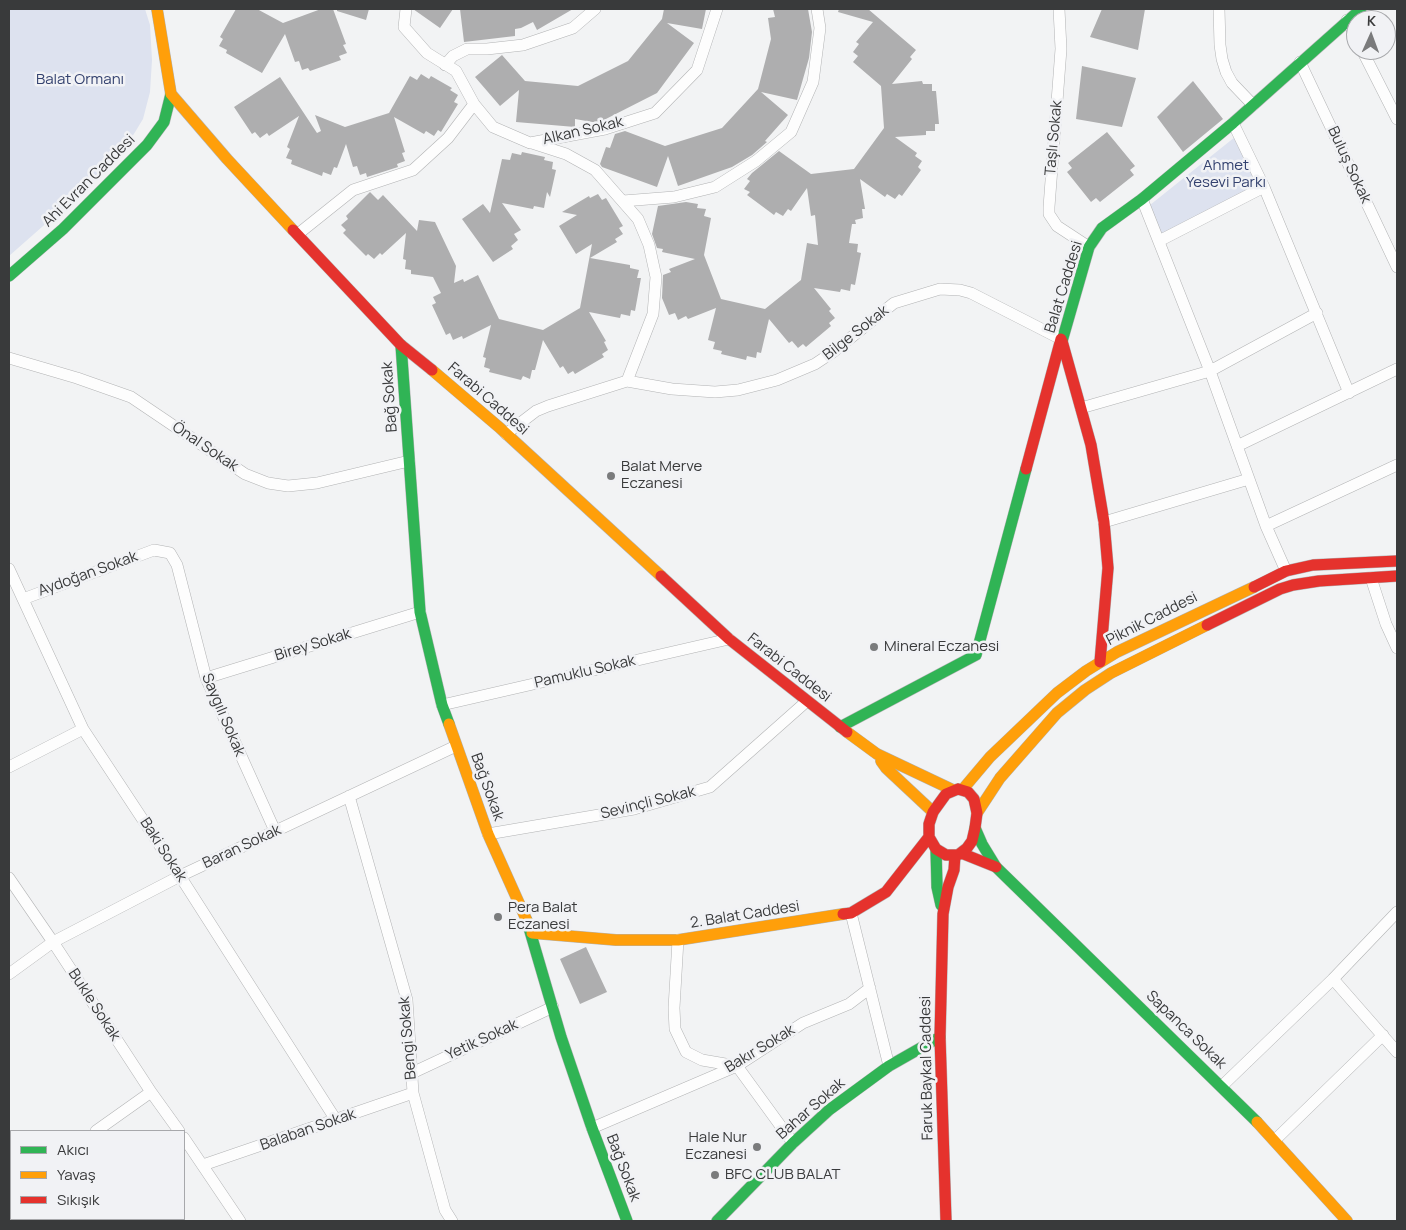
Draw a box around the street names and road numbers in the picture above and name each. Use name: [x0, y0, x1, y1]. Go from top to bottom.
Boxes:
street label: Taşlı Sokak: [1042, 100, 1066, 176]
street label: Alkan Sokak: [541, 113, 625, 149]
street label: Buluş Sokak: [1323, 124, 1375, 206]
street label: Ahi Evran Caddesi: [39, 131, 139, 231]
street label: Balat Caddesi: [1041, 239, 1087, 335]
street label: Bilge Sokak: [820, 302, 892, 364]
street label: Farabi Caddesi: [444, 359, 532, 439]
street label: Bağ Sokak: [379, 361, 401, 433]
street label: Önal Sokak: [168, 418, 242, 476]
street label: Aydoğan Sokak: [36, 548, 140, 600]
street label: Piknik Caddesi: [1103, 588, 1201, 650]
street label: Birey Sokak: [273, 625, 353, 665]
street label: Farabi Caddesi: [744, 630, 834, 706]
street label: Pamuklu Sokak: [533, 652, 637, 692]
street label: Saygılı Sokak: [197, 671, 249, 759]
street label: Bağ Sokak: [466, 751, 508, 823]
street label: Sevinçli Sokak: [599, 783, 697, 823]
street label: Baki Sokak: [136, 815, 190, 885]
street label: Baran Sokak: [200, 821, 284, 873]
street label: 2. Balat Caddesi: [689, 897, 801, 933]
street label: Bukle Sokak: [64, 966, 124, 1044]
street label: Sapanca Sokak: [1142, 987, 1230, 1073]
street label: Bengi Sokak: [395, 996, 421, 1080]
street label: Faruk Baykal Caddesi: [917, 996, 937, 1140]
street label: Yetik Sokak: [443, 1016, 521, 1064]
street label: Bakır Sokak: [722, 1021, 798, 1077]
street label: Bahar Sokak: [773, 1074, 849, 1144]
street label: Balaban Sokak: [258, 1105, 358, 1155]
street label: Bağ Sokak: [602, 1132, 644, 1204]

